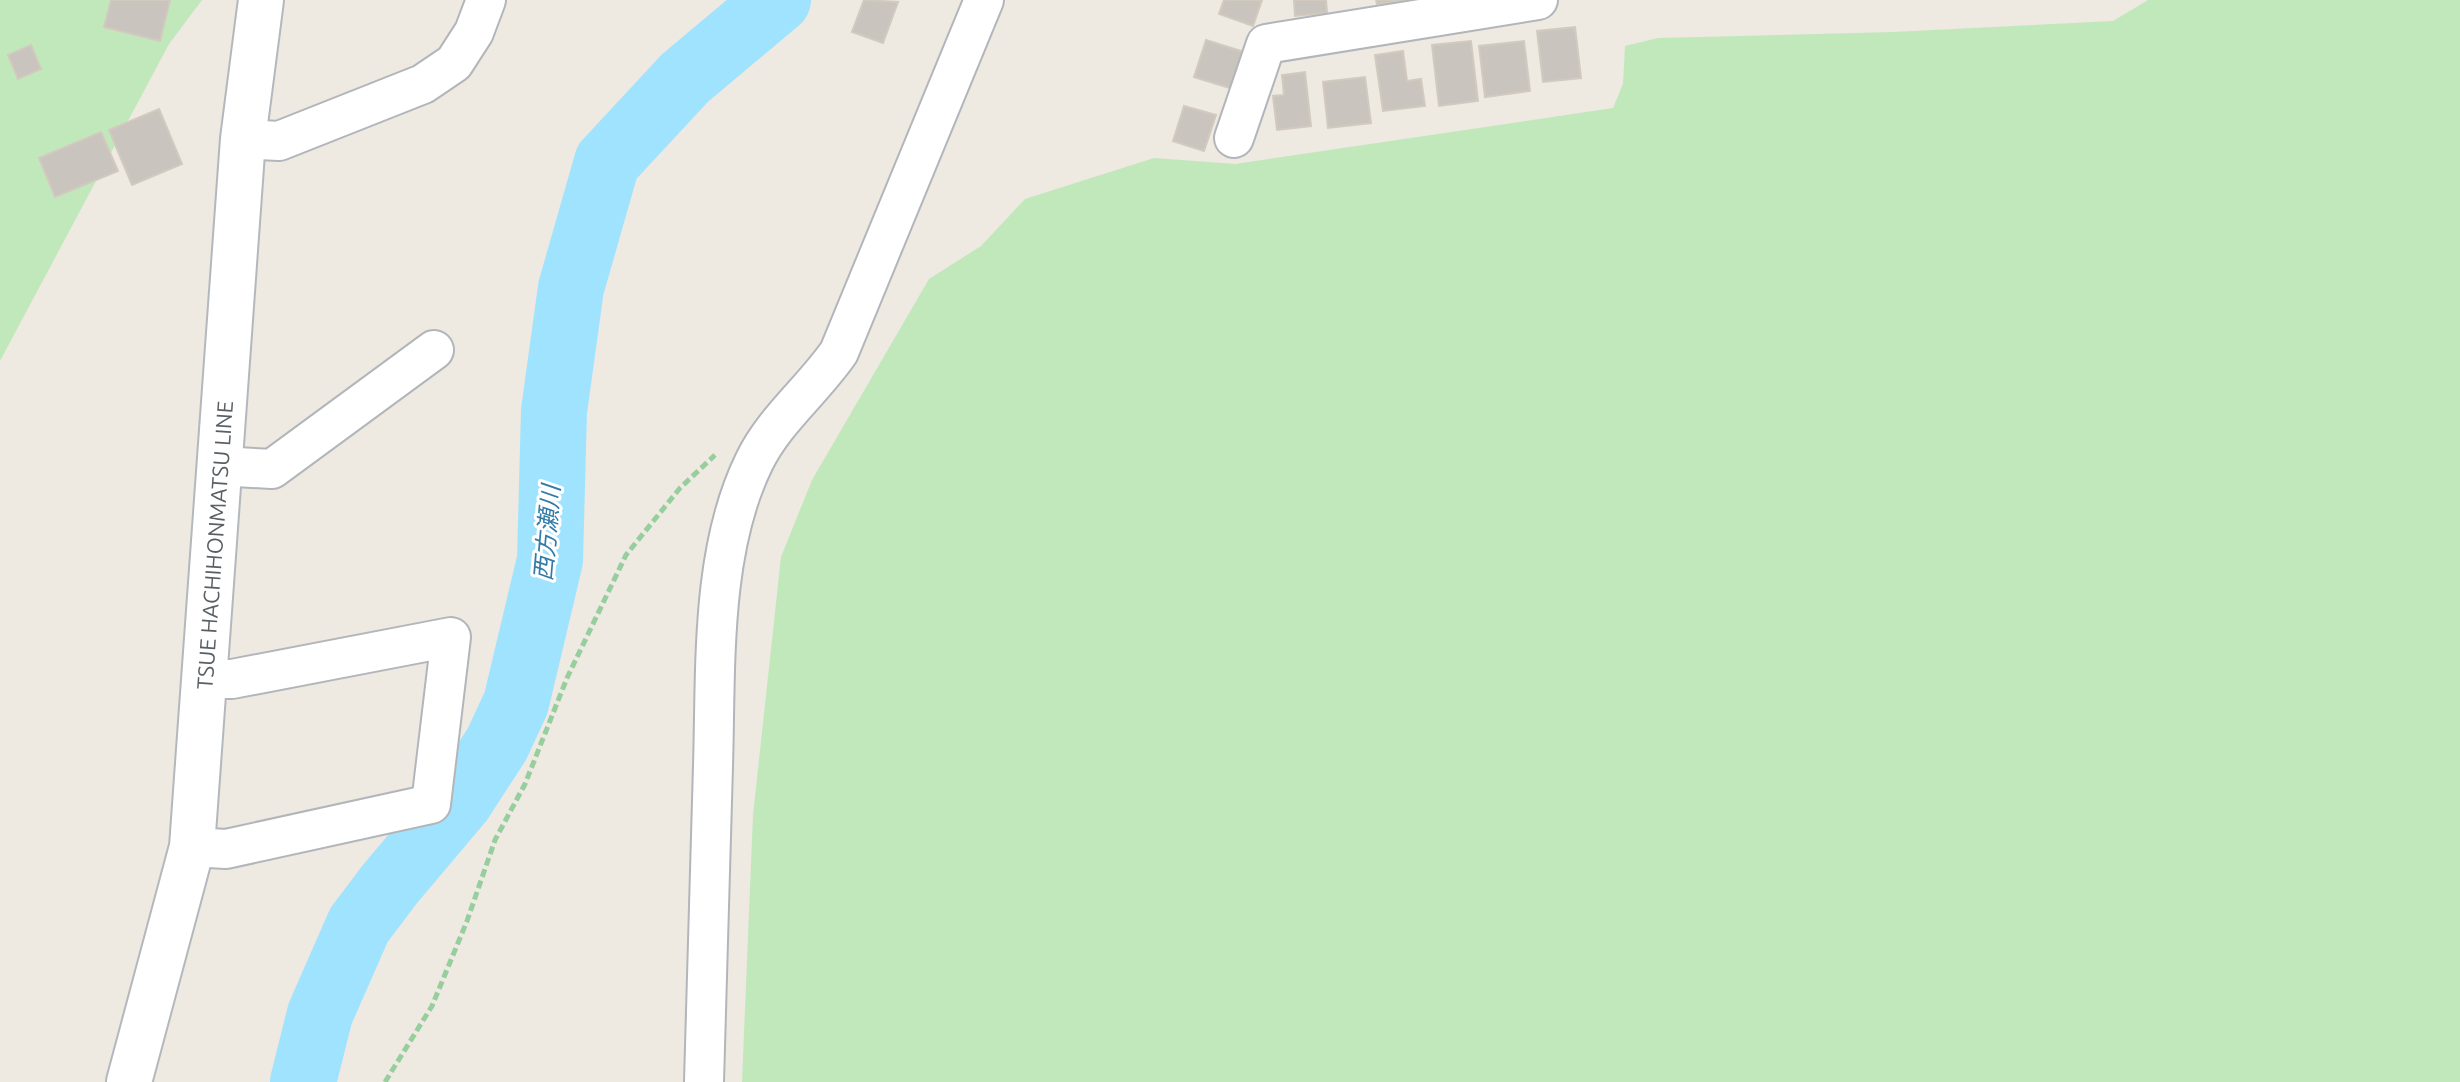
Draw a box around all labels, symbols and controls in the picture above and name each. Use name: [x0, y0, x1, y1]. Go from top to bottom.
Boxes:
street label: TSUE HACHIHONMATSU LINE: [191, 400, 237, 690]
water label: 西方瀬川: [529, 481, 565, 582]

